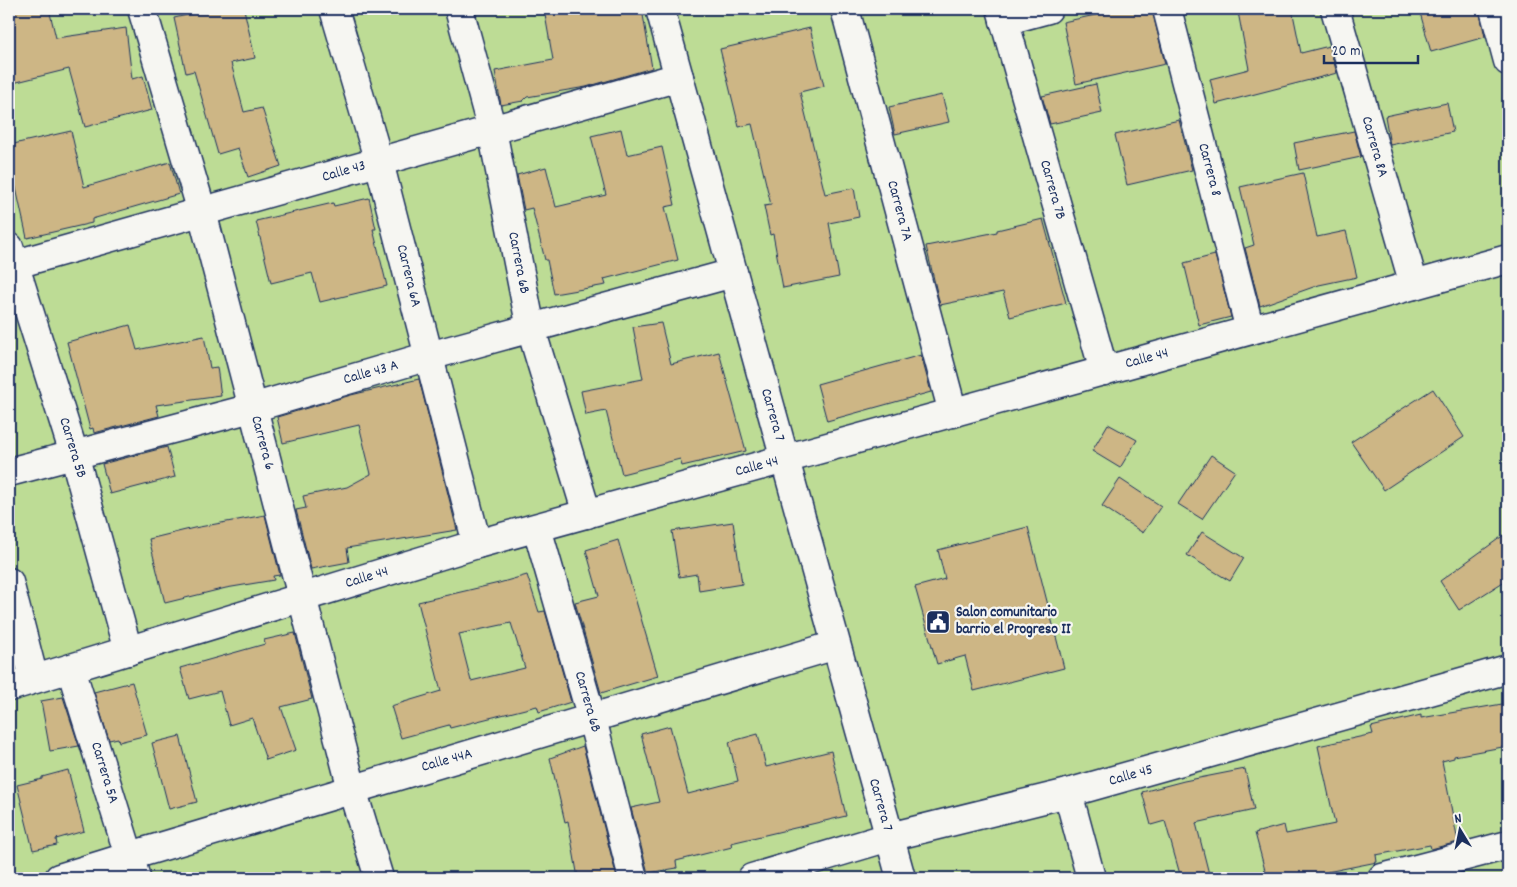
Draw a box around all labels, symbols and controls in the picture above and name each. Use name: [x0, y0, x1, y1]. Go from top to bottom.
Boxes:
scale bar: [1324, 32, 1418, 64]
text: 20 m: [1332, 41, 1360, 63]
street label: Carrera 8A: [1355, 114, 1393, 180]
street label: Carrera 8: [1191, 141, 1227, 199]
street label: Calle 43: [320, 155, 368, 189]
street label: Carrera 7B: [1033, 158, 1071, 222]
street label: Carrera 7A: [880, 178, 918, 244]
street label: Carrera 6B: [501, 230, 535, 296]
street label: Carrera 6A: [390, 242, 426, 310]
street label: Calle 44: [1123, 343, 1171, 375]
street label: Calle 43 A: [341, 355, 401, 391]
street label: Carrera 7: [754, 386, 790, 444]
street label: Carrera 6: [244, 413, 280, 473]
street label: Carrera 5B: [52, 415, 92, 481]
street label: Calle 44: [733, 451, 781, 483]
street label: Calle 44: [343, 561, 391, 595]
place label: Salon comunitario barrio el Progreso II: [956, 602, 1071, 641]
public building icon: Salon comunitario barrio el Progreso II: [925, 609, 951, 635]
street label: Carrera 6B: [568, 669, 606, 735]
street label: Carrera 5A: [84, 739, 124, 807]
street label: Calle 44A: [419, 743, 475, 779]
street label: Calle 45: [1106, 759, 1156, 793]
street label: Carrera 7: [862, 776, 898, 834]
north arrow: [1434, 804, 1484, 854]
text: N: [1453, 809, 1463, 830]

